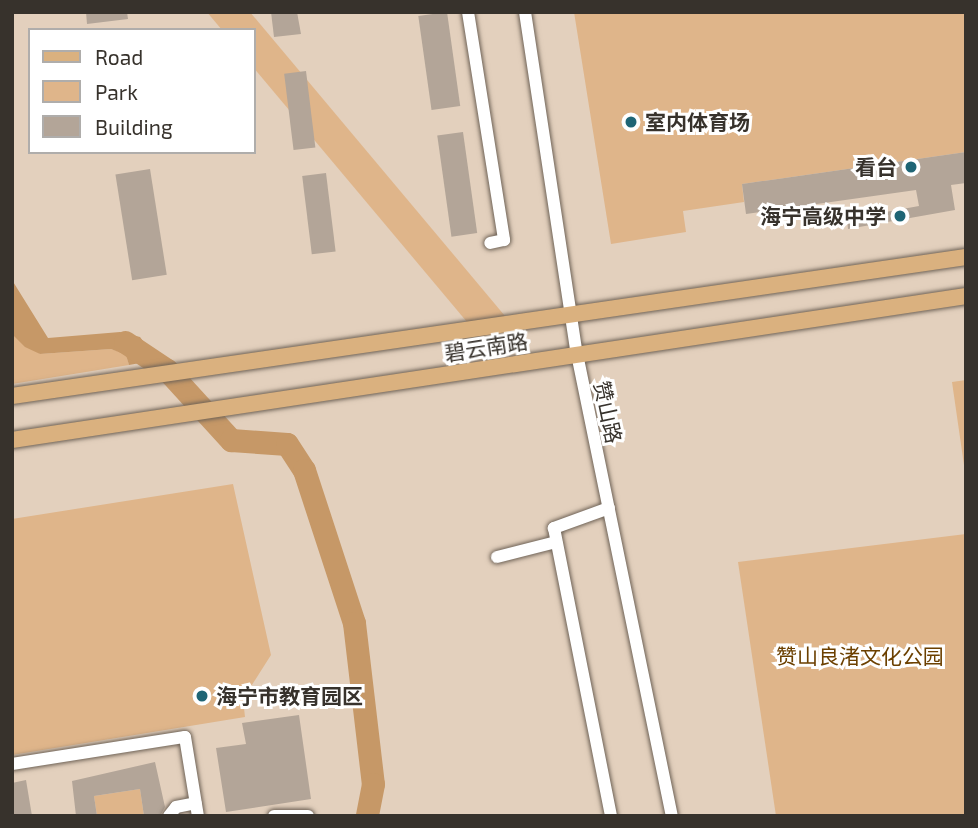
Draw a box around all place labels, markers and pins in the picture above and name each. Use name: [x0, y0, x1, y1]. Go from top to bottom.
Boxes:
place label: 室内体育场: [645, 109, 750, 135]
marker: 室内体育场: [623, 114, 639, 130]
place label: 看台: [855, 154, 897, 180]
marker: 看台: [903, 159, 919, 175]
place label: 海宁高级中学: [760, 203, 886, 229]
marker: 海宁高级中学: [892, 208, 908, 224]
place label: 海宁市教育园区: [216, 683, 363, 709]
marker: 海宁市教育园区: [194, 688, 210, 704]

